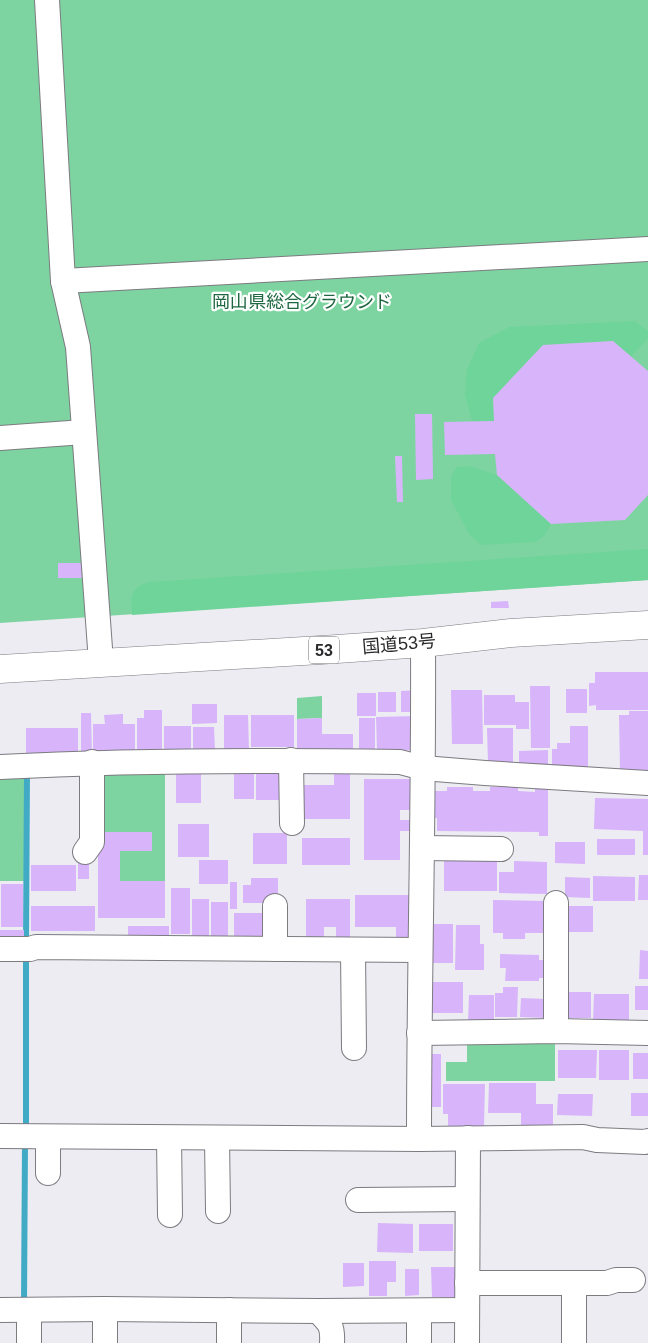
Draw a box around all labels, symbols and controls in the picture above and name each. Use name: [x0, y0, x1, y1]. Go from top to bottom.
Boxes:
park label: 岡山県総合グラウンド: [212, 292, 392, 312]
street label: 国道53号: [361, 631, 437, 657]
road number: 53: [309, 636, 339, 664]

